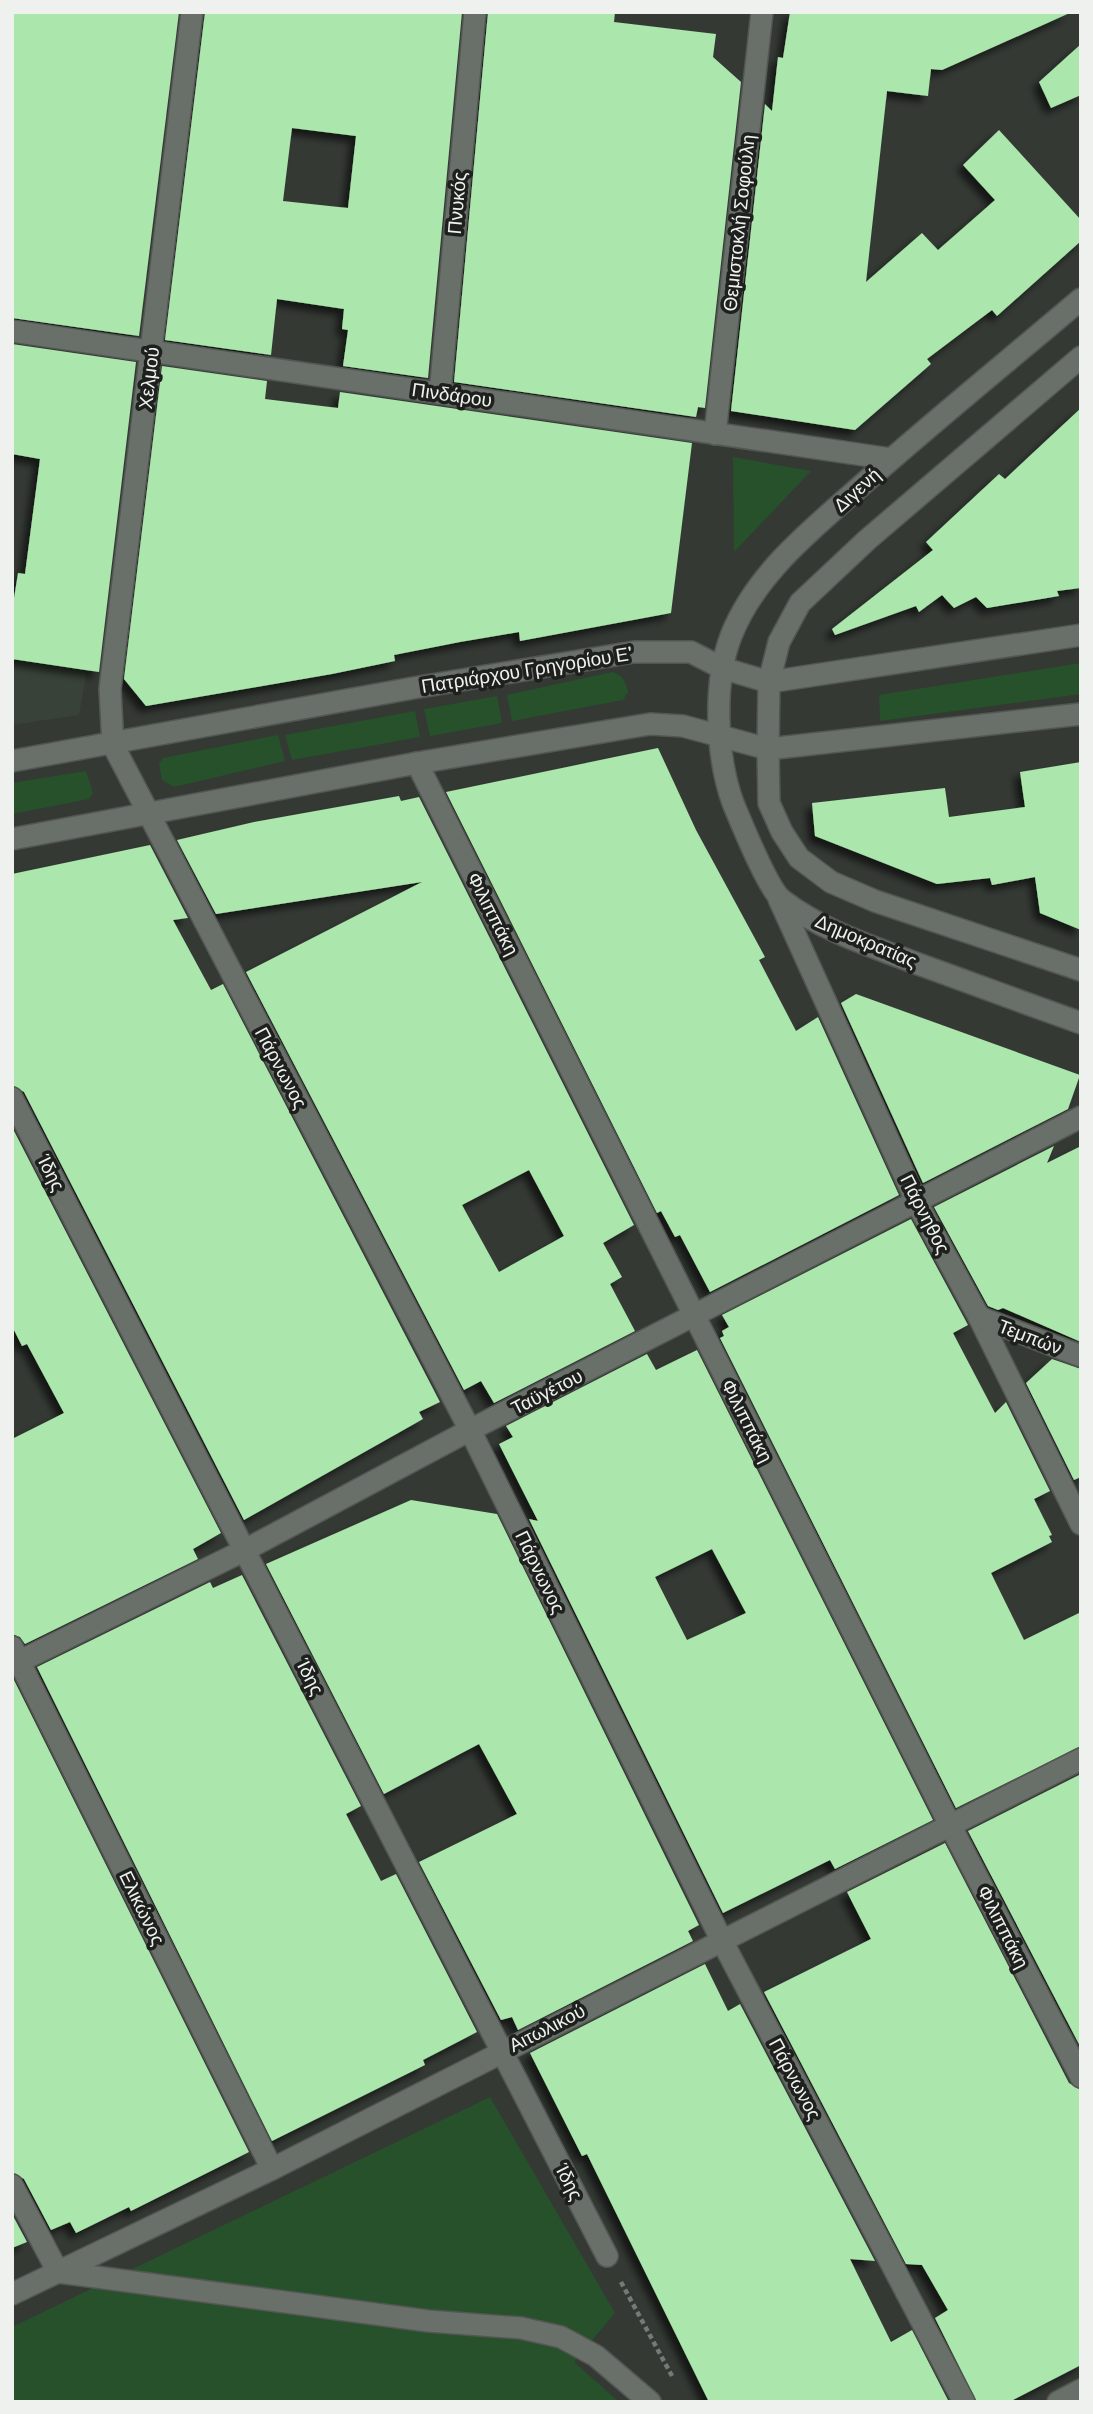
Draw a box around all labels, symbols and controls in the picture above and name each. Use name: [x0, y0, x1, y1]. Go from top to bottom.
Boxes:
street label: Θεμιστοκλή Σοφούλη: [718, 133, 760, 313]
street label: Πνυκός: [443, 171, 471, 235]
street label: Χελμού: [134, 346, 164, 410]
street label: Πινδάρου: [410, 378, 494, 412]
street label: Διγενή: [829, 463, 885, 517]
street label: Πατριάρχου Γρηγορίου Ε': [420, 642, 634, 698]
street label: Φιλιππάκη: [462, 869, 524, 959]
street label: Δημοκρατίας: [812, 909, 920, 973]
street label: Πάρνωνος: [250, 1023, 312, 1113]
street label: Ίδης: [32, 1150, 70, 1195]
street label: Πάρνηθος: [895, 1171, 955, 1257]
street label: Τεμπών: [995, 1314, 1065, 1360]
street label: Ταϋγέτου: [507, 1364, 587, 1420]
street label: Φιλιππάκη: [716, 1376, 778, 1466]
street label: Πάρνωνος: [510, 1527, 570, 1617]
street label: Ίδης: [291, 1654, 329, 1699]
street label: Ελικώνος: [114, 1867, 170, 1949]
street label: Φιλιππάκη: [972, 1882, 1034, 1972]
street label: Αιτωλικού: [505, 1999, 589, 2057]
street label: Πάρνωνος: [764, 2034, 826, 2124]
street label: Ίδης: [550, 2159, 588, 2204]

